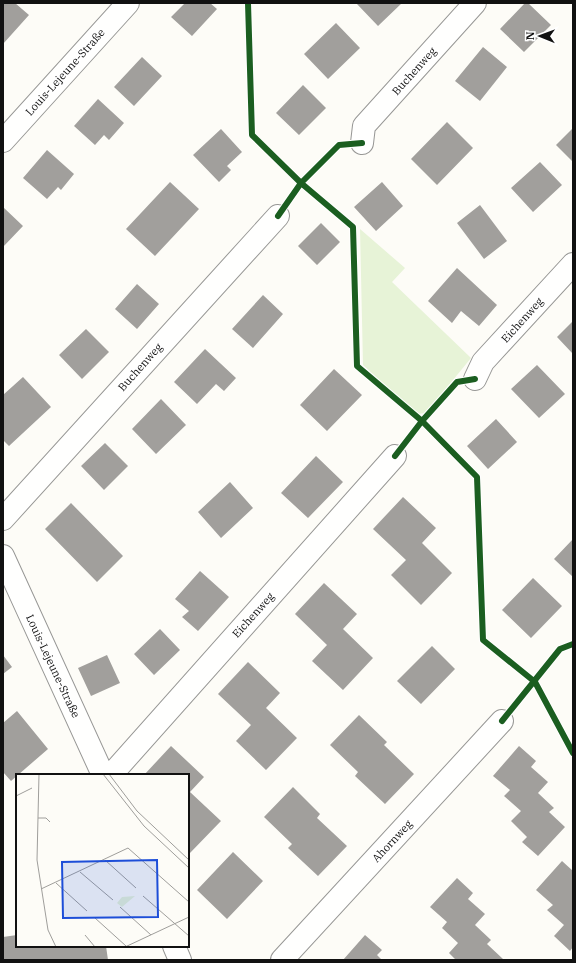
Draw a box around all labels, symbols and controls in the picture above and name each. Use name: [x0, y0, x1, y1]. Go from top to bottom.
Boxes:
north arrow: [520, 16, 560, 56]
street label: Louis-Lejeune-Straße: [22, 25, 108, 118]
text: N: [523, 31, 537, 40]
street label: Buchenweg: [389, 44, 439, 98]
street label: Eichenweg: [498, 294, 546, 346]
street label: Buchenweg: [115, 340, 165, 394]
street label: Eichenweg: [229, 589, 277, 641]
street label: Louis-Lejeune-Straße: [23, 612, 83, 720]
inset map: [16, 774, 189, 947]
street label: Ahornweg: [369, 817, 415, 865]

